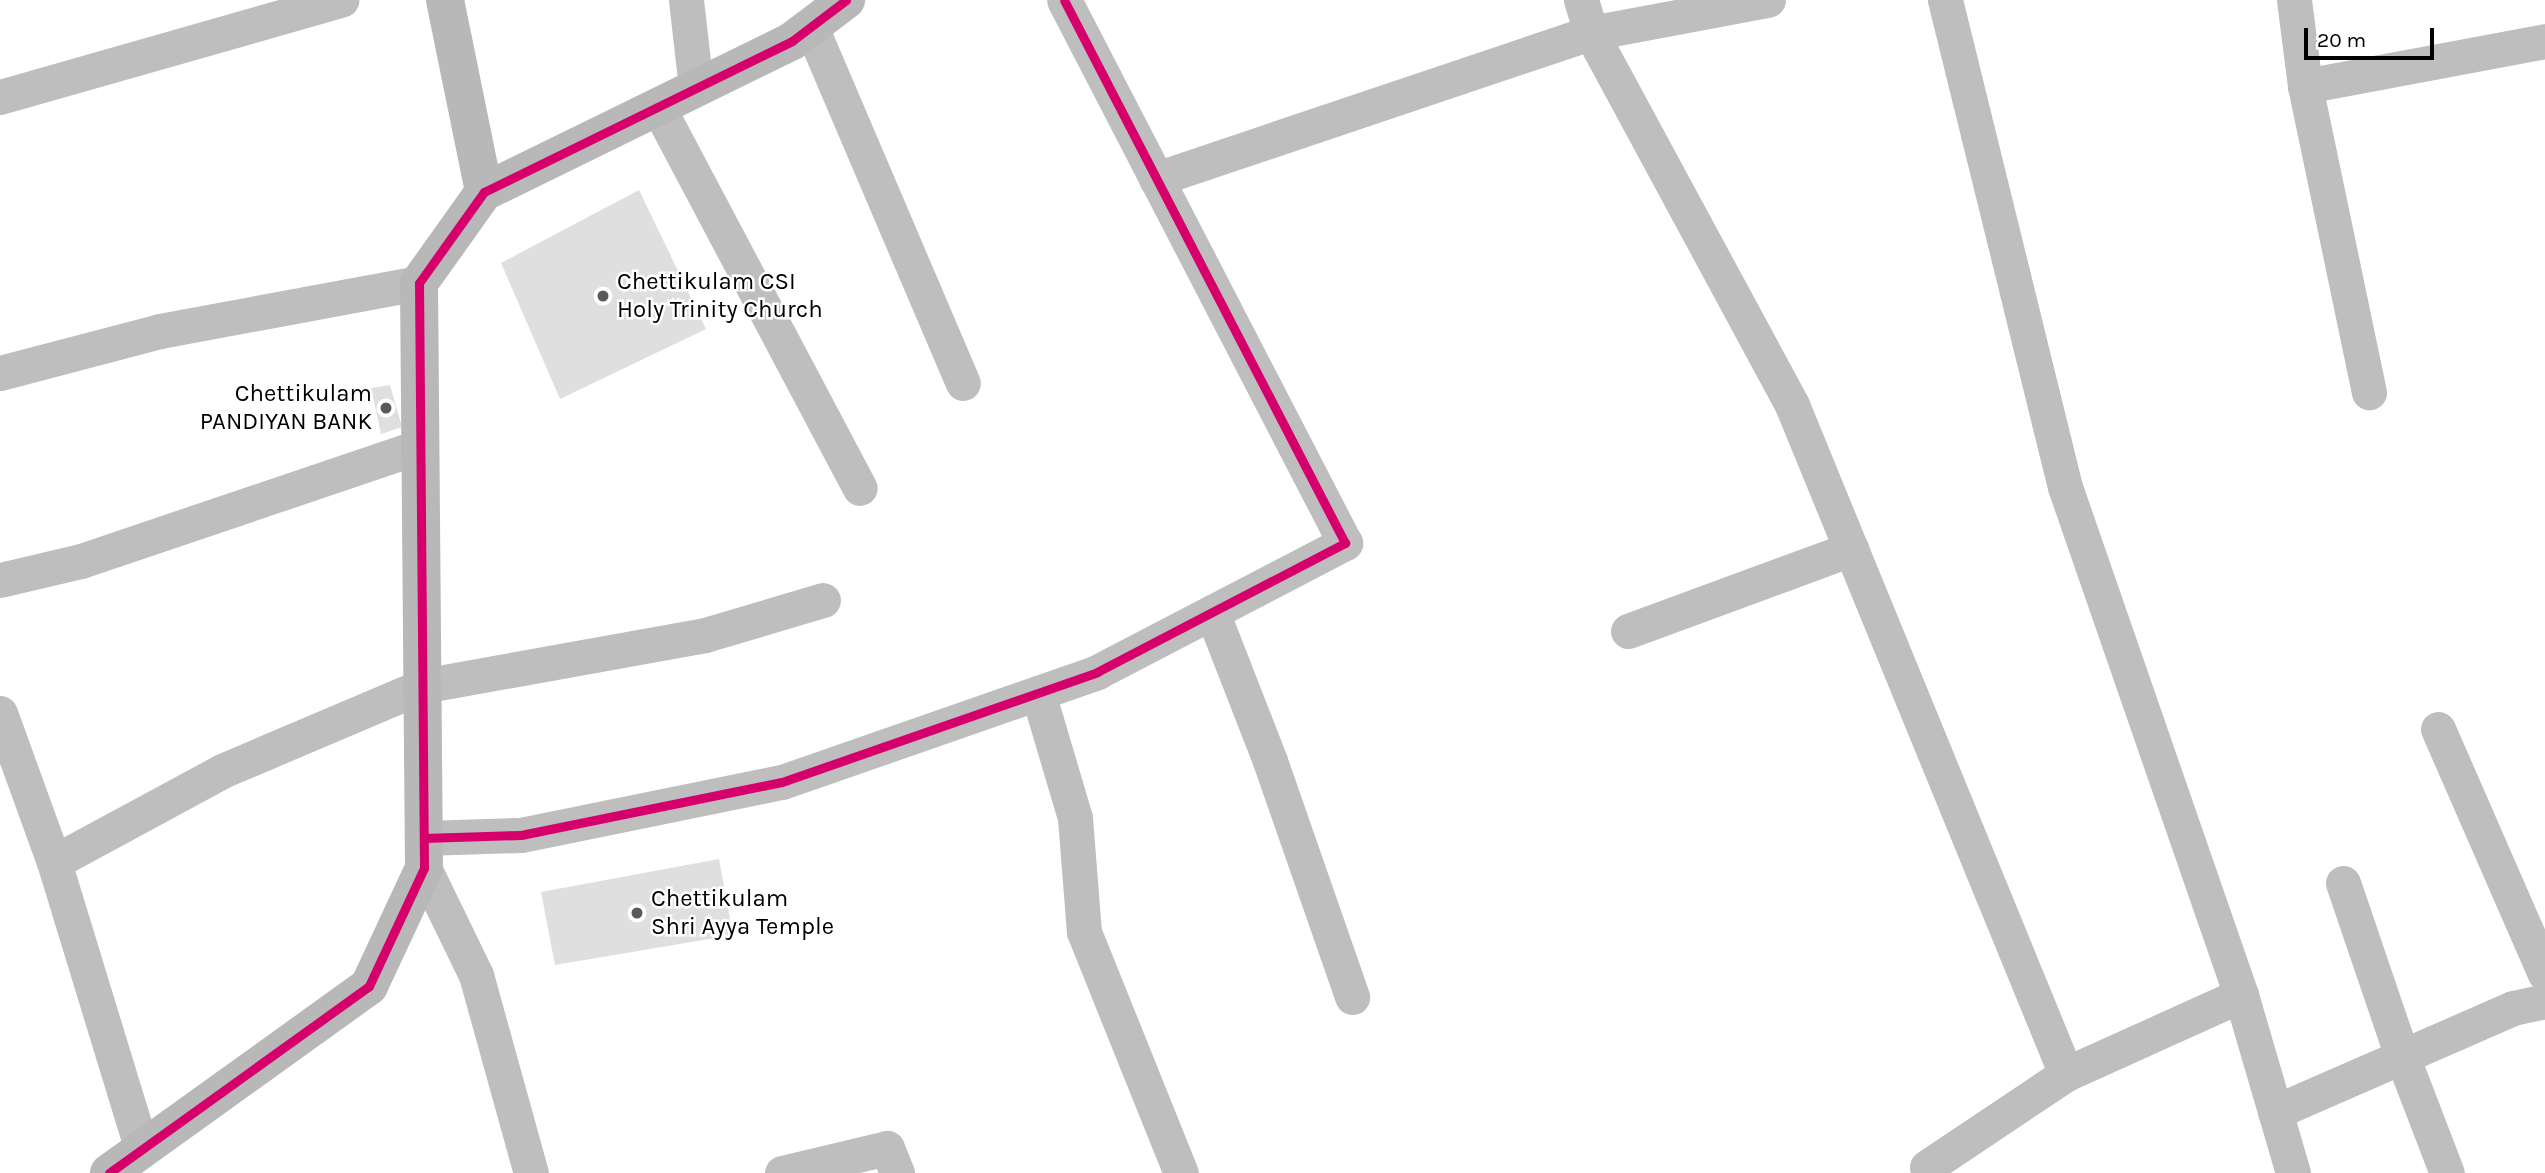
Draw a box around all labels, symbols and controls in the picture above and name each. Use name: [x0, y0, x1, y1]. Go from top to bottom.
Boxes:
scale bar: [2307, 14, 2436, 58]
text: 20 m: [2317, 28, 2366, 52]
place label: Chettikulam CSI Holy Trinity Church: [617, 268, 823, 324]
marker: Chettikulam CSI Holy Trinity Church: [595, 288, 611, 304]
place label: Chettikulam PANDIYAN BANK: [200, 380, 372, 436]
marker: Chettikulam PANDIYAN BANK: [378, 400, 394, 416]
place label: Chettikulam Shri Ayya Temple: [651, 885, 834, 941]
marker: Chettikulam Shri Ayya Temple: [629, 905, 645, 921]

